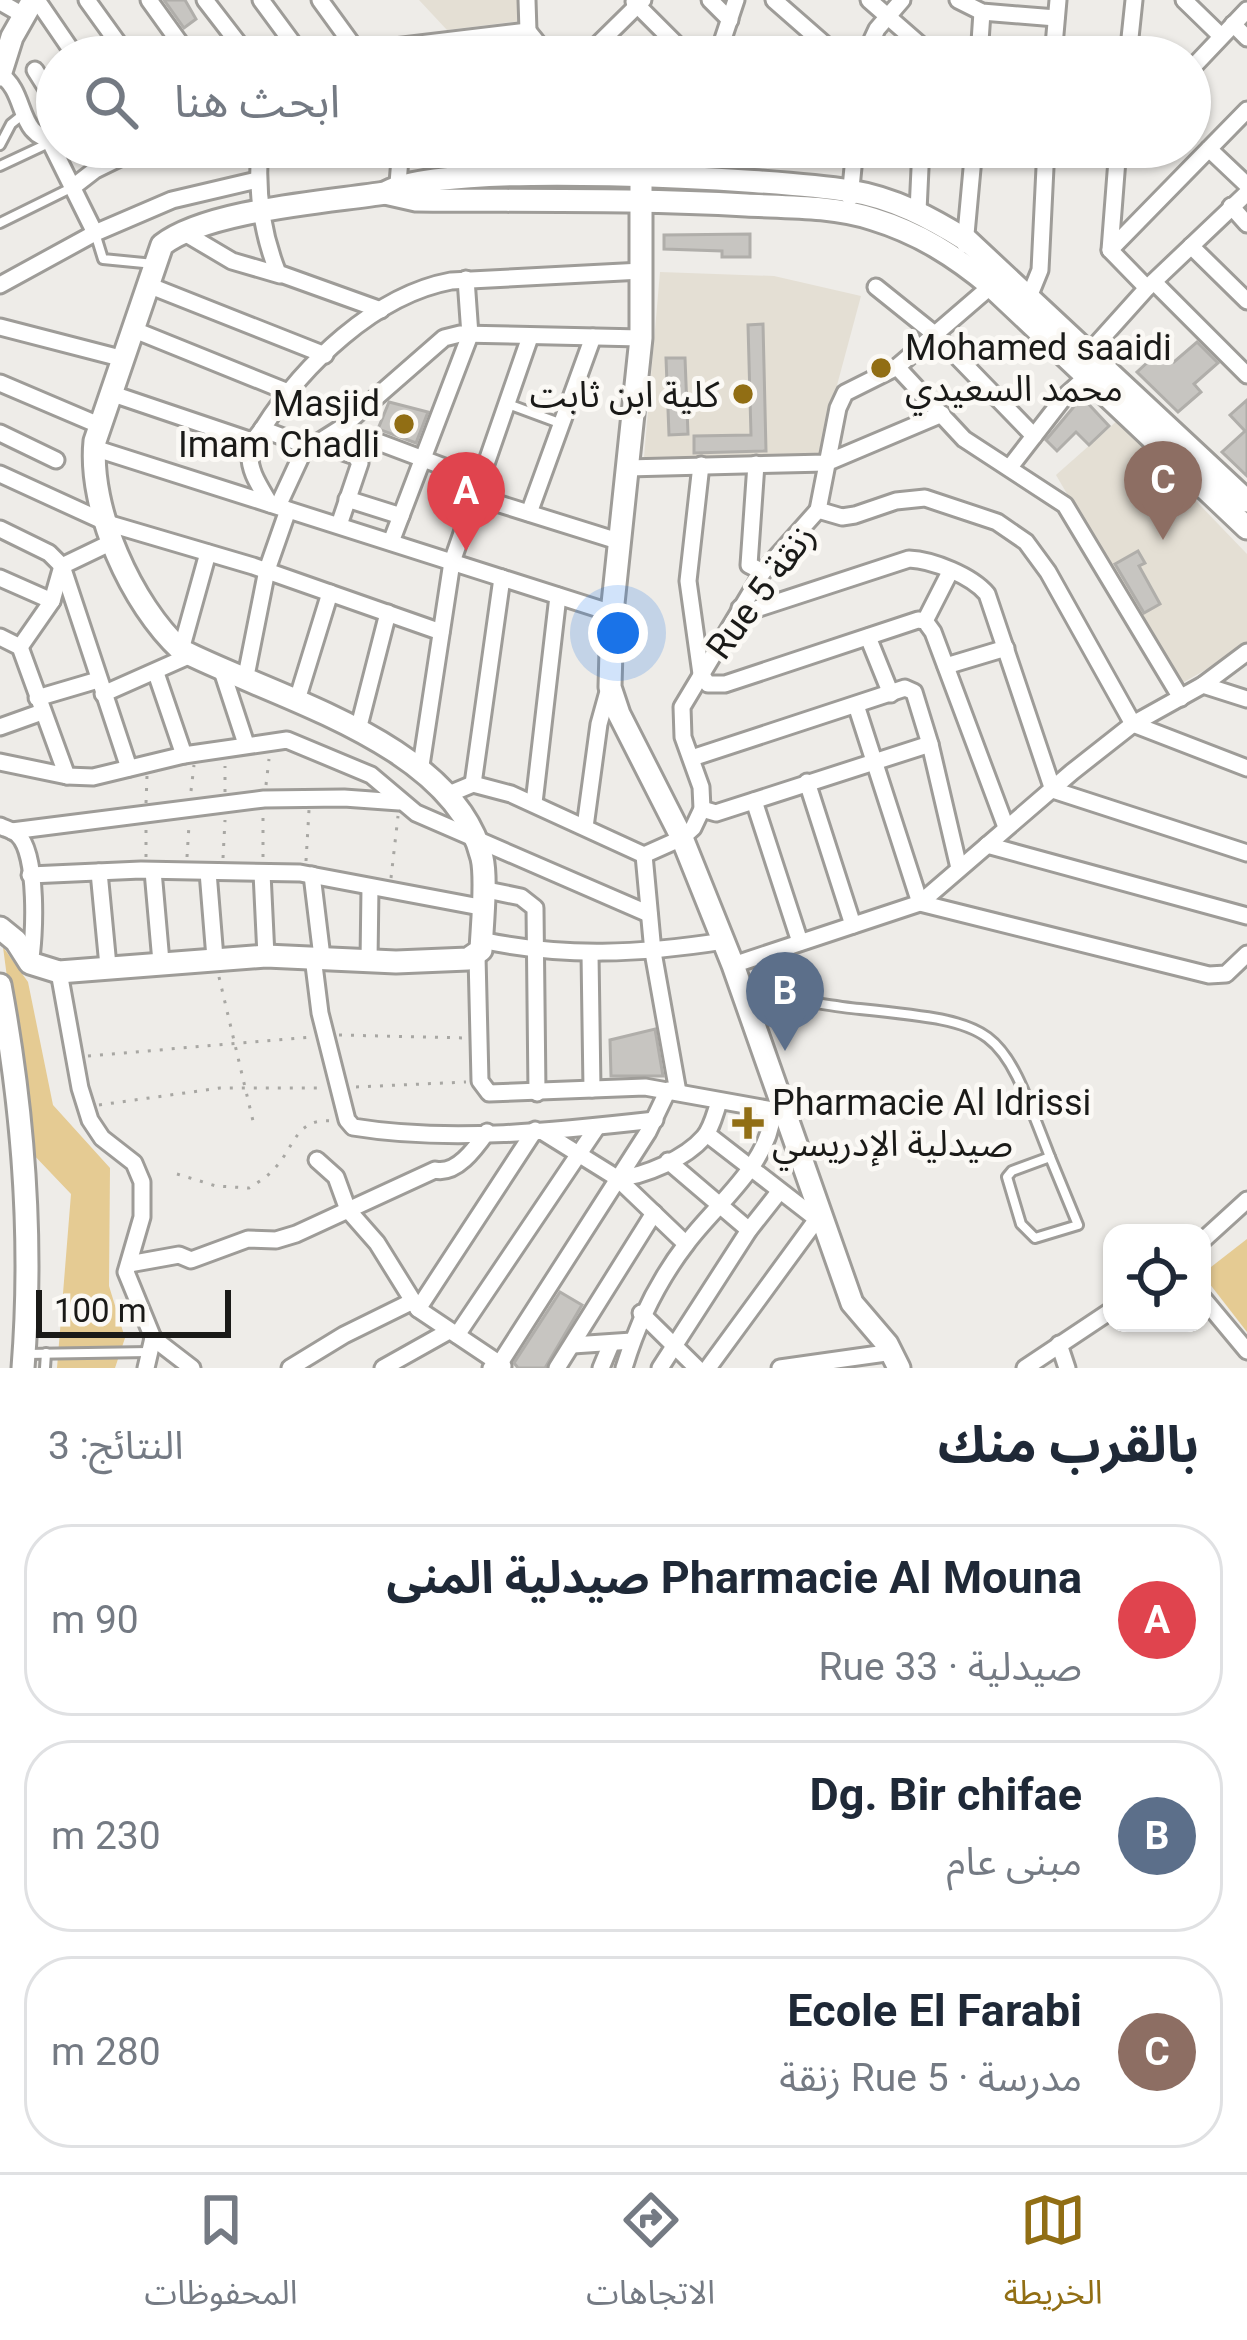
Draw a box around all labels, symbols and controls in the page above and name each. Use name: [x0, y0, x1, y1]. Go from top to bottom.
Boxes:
search box: [36, 36, 1211, 168]
icon: search: [78, 69, 144, 135]
text: ابحث هنا: [174, 75, 340, 128]
place label: Mohamed saaidi محمد السعيدي: [905, 327, 1172, 416]
marker: Mohamed saaidi محمد السعيدي: [868, 355, 894, 381]
place label: كلية ابن ثابت: [530, 374, 720, 416]
marker: كلية ابن ثابت: [730, 381, 756, 407]
place label: Masjid Imam Chadli: [178, 383, 380, 466]
marker: Masjid Imam Chadli: [391, 411, 417, 437]
pin: C: [1124, 441, 1202, 540]
pin: A: [427, 452, 505, 551]
street label: Rue 5 زنقة: [698, 516, 824, 667]
your location: [588, 603, 648, 663]
pin: B: [746, 952, 824, 1051]
place label: Pharmacie Al Idrissi صيدلية الإدريسي: [772, 1082, 1091, 1171]
marker: Pharmacie Al Idrissi صيدلية الإدريسي: [735, 1110, 761, 1136]
map controls: [1103, 1224, 1211, 1332]
button: locate: [1103, 1224, 1211, 1332]
scale bar: [36, 1284, 231, 1337]
text: 100 m: [54, 1291, 147, 1330]
text: بالقرب منك: [938, 1415, 1199, 1474]
text: النتائج: 3: [48, 1423, 184, 1469]
text: Pharmacie Al Mouna صيدلية المنى: [387, 1551, 1082, 1604]
text: 90 m: [51, 1597, 139, 1643]
text: A: [1144, 1597, 1170, 1643]
text: صيدلية · Rue 33: [819, 1644, 1082, 1690]
text: Dg. Bir chifae: [809, 1768, 1082, 1821]
text: 230 m: [51, 1813, 161, 1859]
text: B: [1145, 1813, 1169, 1859]
text: مبنى عام: [947, 1839, 1082, 1885]
text: Ecole El Farabi: [787, 1984, 1082, 2037]
text: 280 m: [51, 2029, 161, 2075]
text: C: [1144, 2029, 1170, 2075]
text: مدرسة · Rue 5 زنقة: [779, 2055, 1082, 2101]
tab: المحفوظات: [144, 2187, 298, 2328]
tab: الاتجاهات: [586, 2187, 715, 2328]
tab: الخريطة: [1004, 2187, 1103, 2328]

